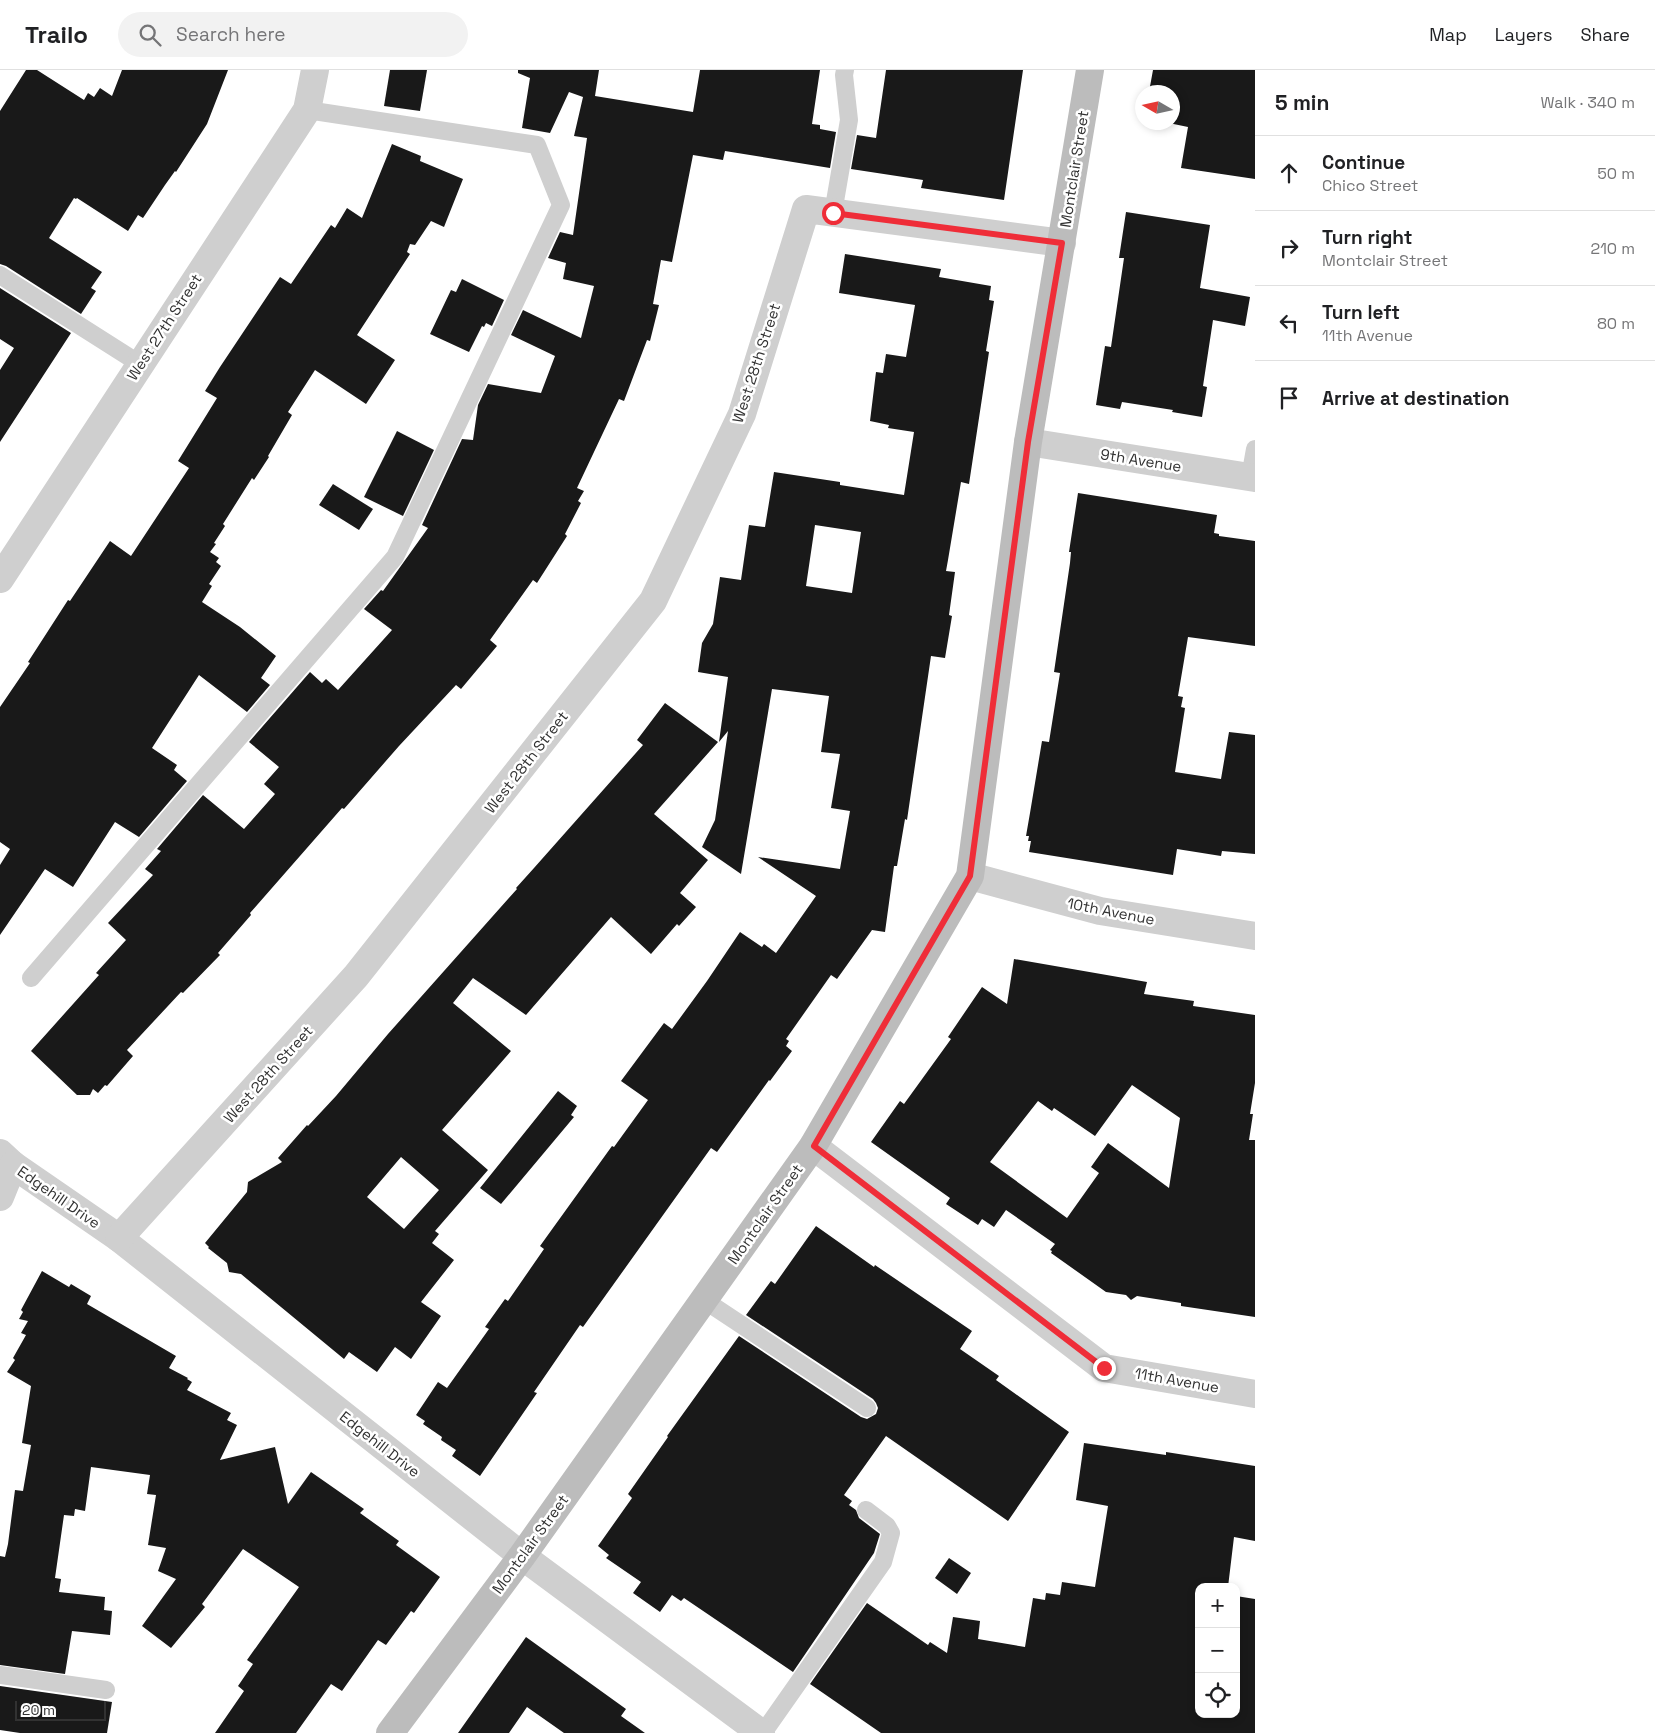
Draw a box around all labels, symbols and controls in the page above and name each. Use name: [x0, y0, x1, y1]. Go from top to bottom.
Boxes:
search box: [118, 12, 468, 57]
text: Trailo: [25, 19, 88, 50]
icon: search: [136, 21, 164, 49]
text: Search here: [176, 22, 286, 47]
text: Map: [1429, 23, 1467, 46]
text: Layers: [1495, 23, 1552, 46]
text: Share: [1580, 23, 1630, 46]
north arrow: [1135, 85, 1180, 130]
text: 5 min: [1275, 89, 1329, 116]
text: Walk · 340 m: [1540, 92, 1635, 113]
street label: Montclair Street: [1055, 109, 1093, 229]
text: Continue: [1322, 150, 1405, 175]
icon: ahead: [1275, 159, 1303, 187]
text: 50 m: [1597, 163, 1635, 184]
text: Chico Street: [1322, 175, 1418, 196]
route start: [822, 202, 845, 225]
text: Turn right: [1322, 225, 1412, 250]
icon: right: [1275, 234, 1303, 262]
text: 210 m: [1591, 238, 1635, 259]
text: Montclair Street: [1322, 250, 1448, 271]
street label: West 27th Street: [122, 270, 206, 384]
text: Turn left: [1322, 300, 1400, 325]
street label: West 28th Street: [728, 301, 784, 425]
icon: left: [1275, 309, 1303, 337]
text: 80 m: [1597, 313, 1635, 334]
text: 11th Avenue: [1322, 325, 1413, 346]
icon: arrive: [1275, 384, 1303, 412]
text: Arrive at destination: [1322, 386, 1510, 411]
street label: 9th Avenue: [1099, 444, 1183, 476]
street label: West 28th Street: [480, 707, 572, 817]
street label: 10th Avenue: [1066, 893, 1156, 929]
street label: West 28th Street: [219, 1021, 317, 1127]
street label: Montclair Street: [723, 1160, 807, 1268]
street label: Edgehill Drive: [14, 1162, 104, 1233]
route end: [1093, 1357, 1116, 1380]
street label: 11th Avenue: [1133, 1363, 1221, 1397]
street label: Edgehill Drive: [336, 1407, 424, 1481]
street label: Montclair Street: [488, 1491, 572, 1597]
map controls: [1195, 1583, 1240, 1718]
button: +: [1195, 1583, 1240, 1628]
button: −: [1195, 1628, 1240, 1673]
button: locate: [1195, 1673, 1240, 1718]
scale bar: [15, 1698, 106, 1721]
text: 20 m: [22, 1701, 55, 1719]

